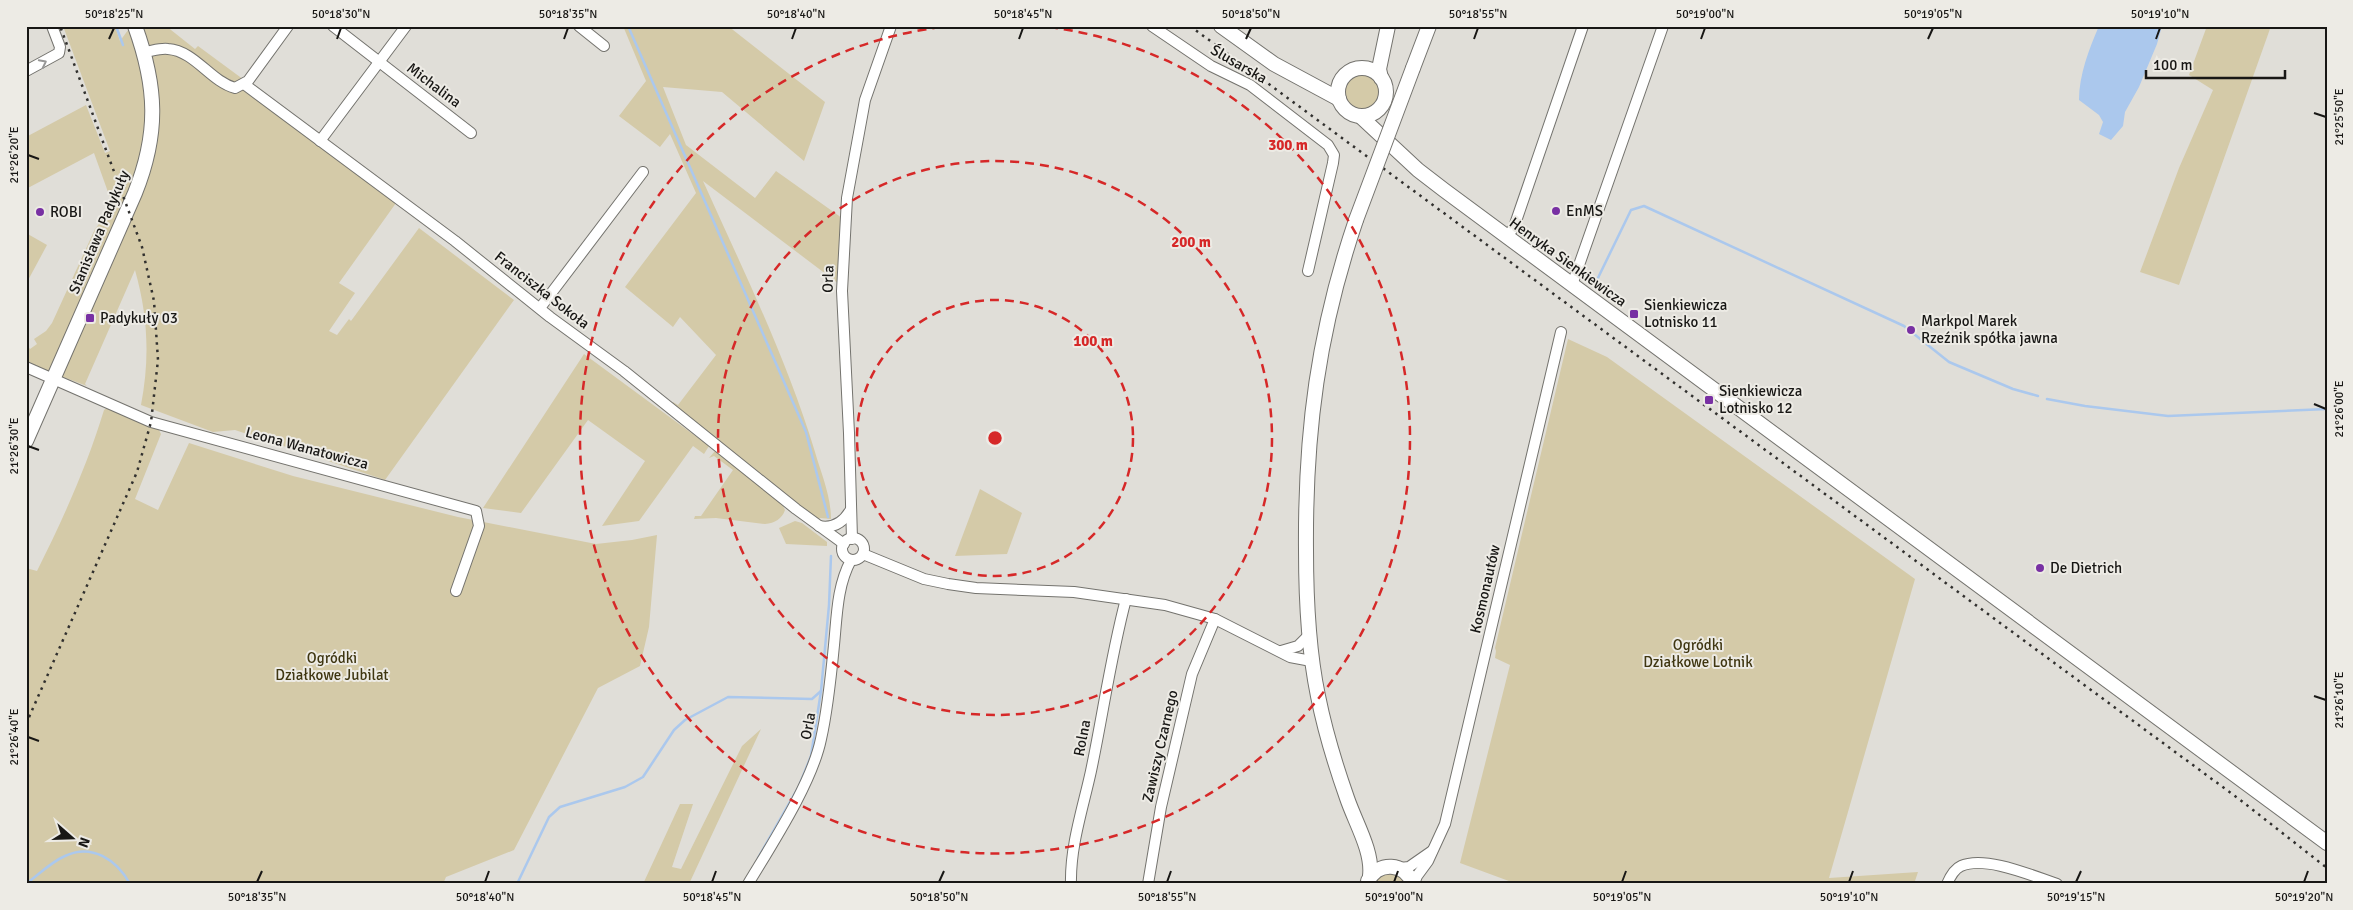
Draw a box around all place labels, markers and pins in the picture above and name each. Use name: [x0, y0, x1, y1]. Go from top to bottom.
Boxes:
place label: EnMS: [1566, 202, 1603, 220]
place label: ROBI: [50, 203, 82, 221]
marker: EnMS: [1550, 205, 1562, 217]
marker: ROBI: [34, 206, 46, 218]
place label: Sienkiewicza Lotnisko 11: [1644, 296, 1727, 331]
marker: Sienkiewicza Lotnisko 11: [1628, 308, 1640, 320]
place label: Padykuły 03: [100, 309, 178, 327]
marker: Padykuły 03: [84, 312, 96, 324]
place label: Markpol Marek Rzeźnik spółka jawna: [1921, 312, 2058, 347]
marker: Markpol Marek Rzeźnik spółka jawna: [1905, 324, 1917, 336]
place label: Sienkiewicza Lotnisko 12: [1719, 382, 1802, 417]
marker: Sienkiewicza Lotnisko 12: [1703, 394, 1715, 406]
centre of rings: [986, 429, 1004, 447]
place label: De Dietrich: [2050, 559, 2122, 577]
marker: De Dietrich: [2034, 562, 2046, 574]

